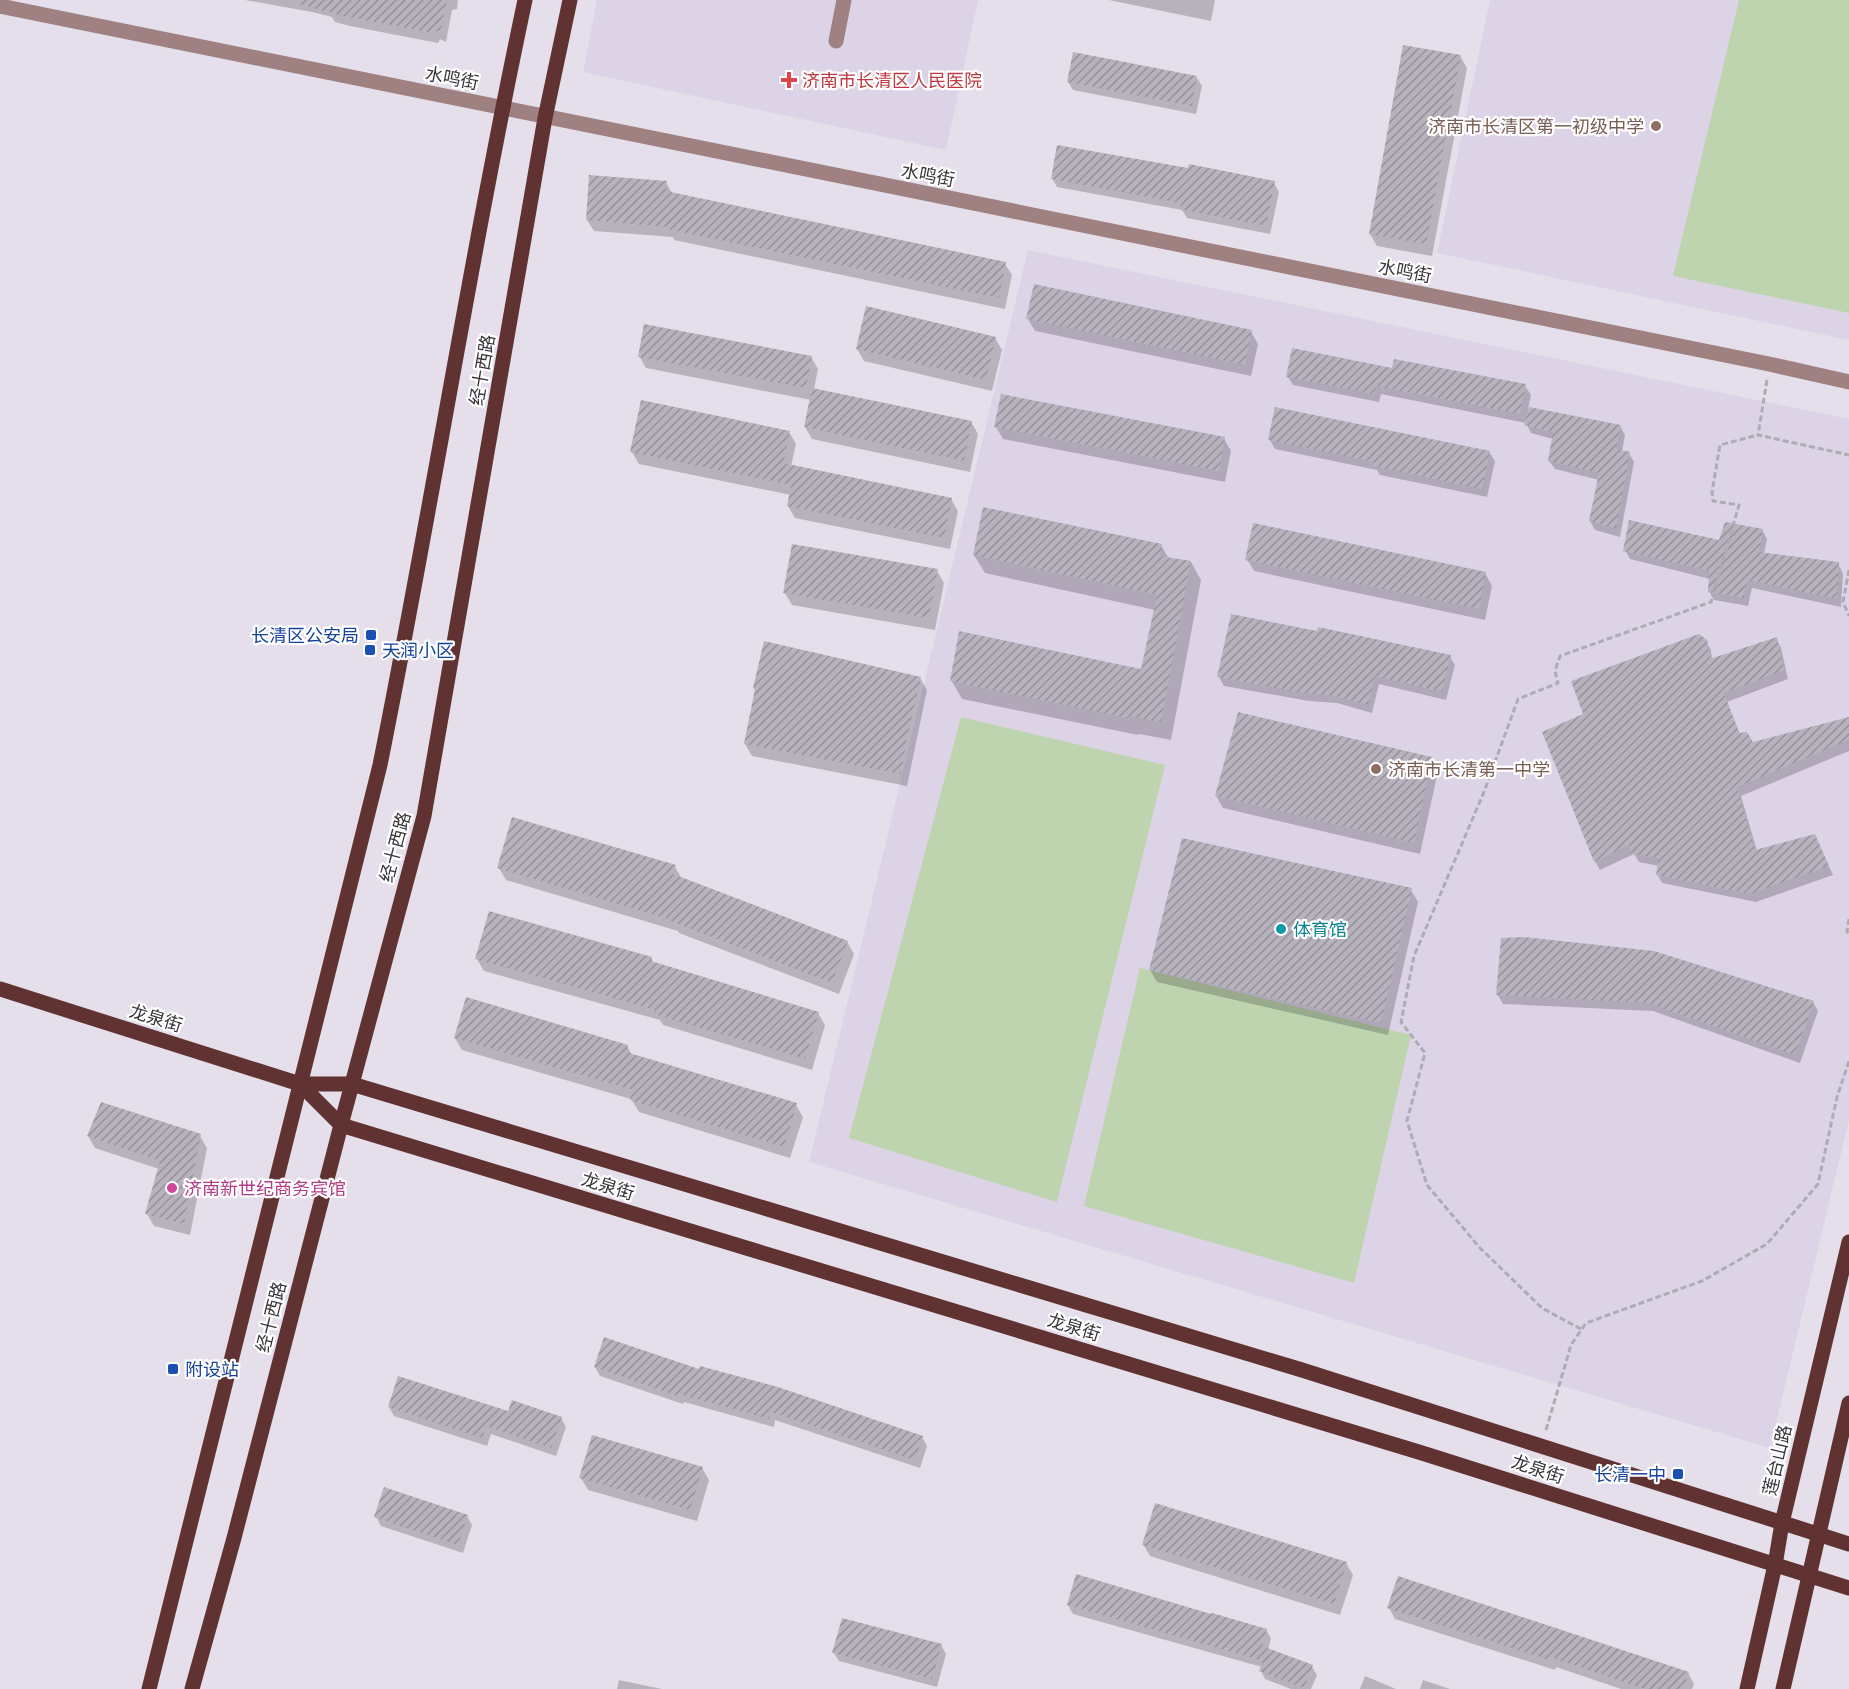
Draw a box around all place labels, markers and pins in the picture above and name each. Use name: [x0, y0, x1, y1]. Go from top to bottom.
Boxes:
place label: 济南市长清区人民医院: [802, 70, 982, 91]
marker: 济南市长清区人民医院: [780, 71, 798, 89]
place label: 济南市长清区第一初级中学: [1428, 116, 1644, 137]
marker: 济南市长清区第一初级中学: [1649, 119, 1663, 133]
place label: 长清区公安局: [251, 625, 359, 646]
marker: 长清区公安局: [364, 628, 378, 642]
place label: 天润小区: [382, 640, 454, 661]
marker: 天润小区: [363, 643, 377, 657]
place label: 济南市长清第一中学: [1388, 759, 1550, 780]
marker: 济南市长清第一中学: [1369, 762, 1383, 776]
place label: 体育馆: [1293, 919, 1347, 940]
marker: 体育馆: [1274, 922, 1288, 936]
place label: 济南新世纪商务宾馆: [184, 1178, 346, 1199]
marker: 济南新世纪商务宾馆: [165, 1181, 179, 1195]
place label: 附设站: [185, 1359, 239, 1380]
marker: 附设站: [166, 1362, 180, 1376]
place label: 长清一中: [1594, 1464, 1666, 1485]
marker: 长清一中: [1671, 1467, 1685, 1481]

